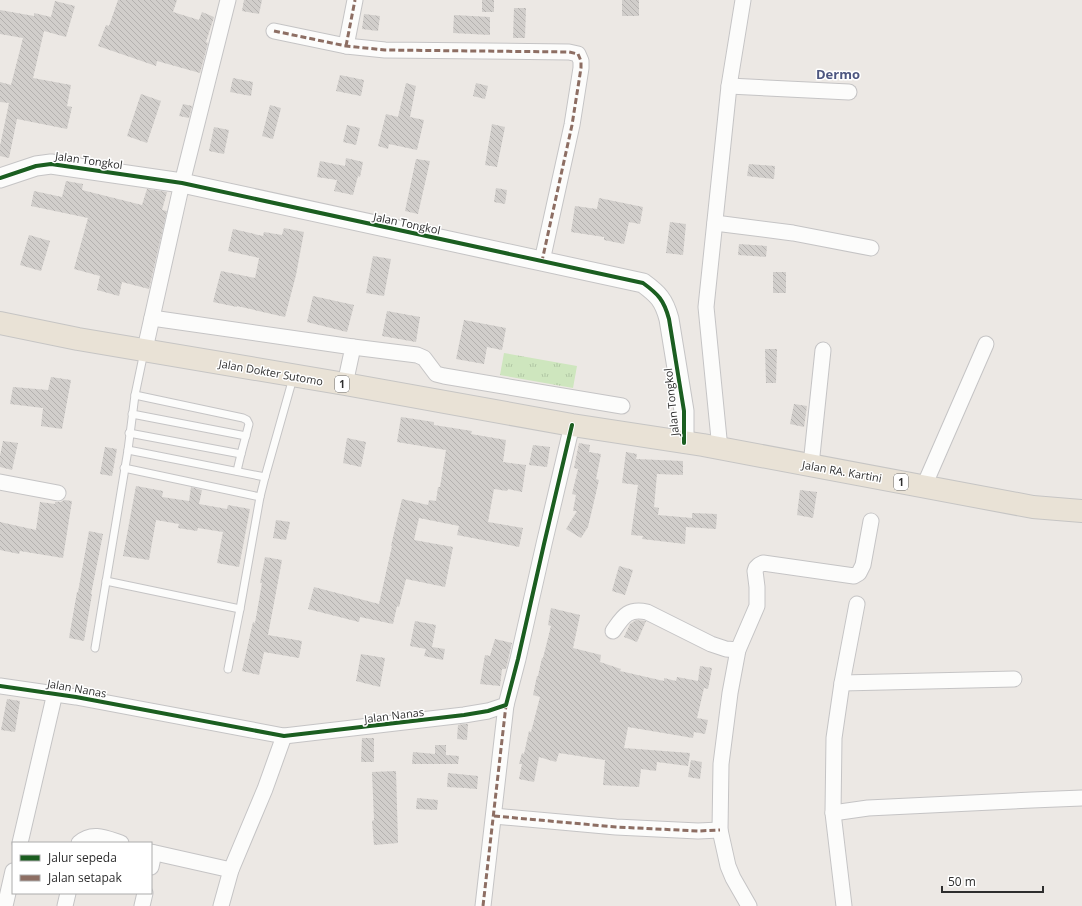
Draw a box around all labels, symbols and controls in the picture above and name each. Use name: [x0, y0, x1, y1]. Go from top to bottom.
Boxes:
district label: Dermo: [816, 65, 860, 83]
street label: Jalan Tongkol: [53, 148, 124, 172]
street label: Jalan Tongkol: [371, 208, 442, 237]
street label: Jalan Dokter Sutomo: [217, 355, 325, 389]
street label: Jalan Tongkol: [660, 367, 682, 438]
road number: 1: [335, 376, 349, 392]
street label: Jalan RA. Kartini: [800, 456, 883, 485]
road number: 1: [894, 474, 908, 490]
street label: Jalan Nanas: [45, 675, 108, 701]
street label: Jalan Nanas: [362, 704, 425, 726]
legend: [12, 842, 152, 894]
text: Jalur sepeda: [47, 849, 117, 866]
scale bar: [942, 868, 1043, 894]
text: Jalan setapak: [47, 869, 122, 886]
text: 50 m: [948, 873, 976, 890]

